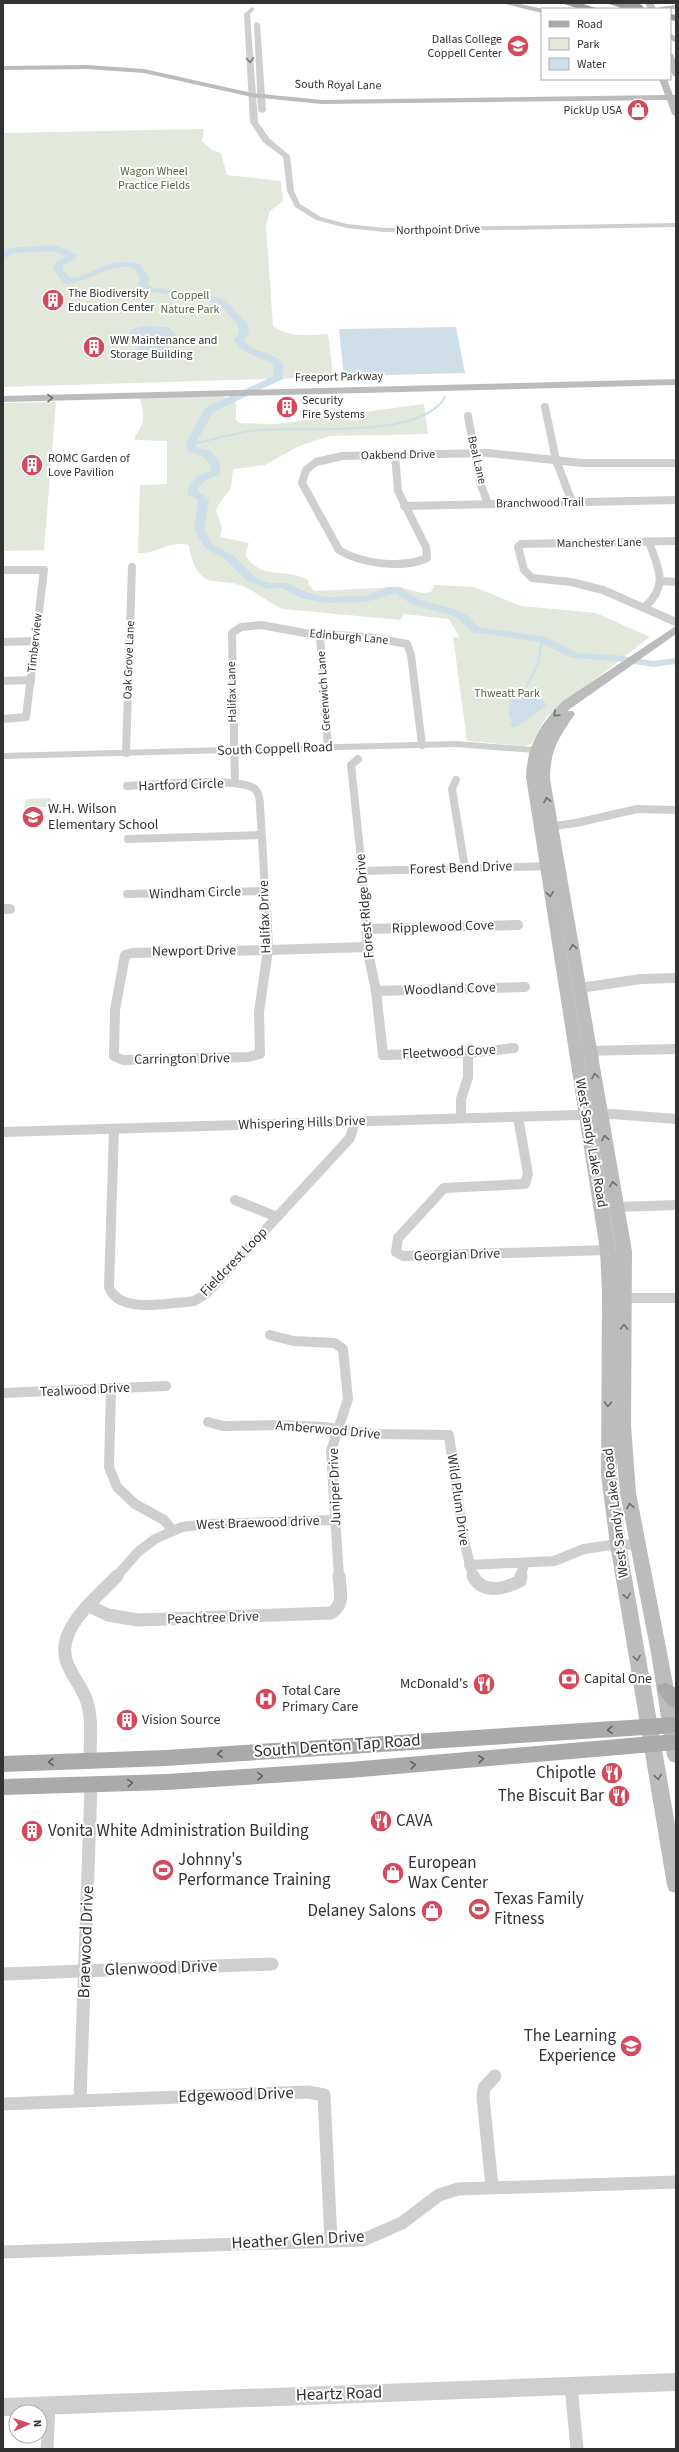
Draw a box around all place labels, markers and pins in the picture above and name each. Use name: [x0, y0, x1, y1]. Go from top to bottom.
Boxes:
place label: Dallas College Coppell Center: [427, 31, 503, 62]
school or university icon: Dallas College Coppell Center: [505, 33, 531, 59]
shop icon: PickUp USA: [625, 97, 651, 123]
place label: PickUp USA: [563, 102, 622, 119]
place label: The Biodiversity Education Center: [68, 285, 155, 316]
building icon: The Biodiversity Education Center: [40, 287, 66, 313]
place label: WW Maintenance and Storage Building: [110, 332, 217, 363]
building icon: WW Maintenance and Storage Building: [81, 334, 107, 360]
place label: Security Fire Systems: [302, 392, 365, 423]
building icon: Security Fire Systems: [274, 394, 300, 420]
place label: ROMC Garden of Love Pavilion: [48, 450, 130, 481]
building icon: ROMC Garden of Love Pavilion: [19, 452, 45, 478]
place label: W.H. Wilson Elementary School: [48, 799, 159, 835]
school or university icon: W.H. Wilson Elementary School: [20, 804, 46, 830]
bank icon: Capital One: [556, 1666, 582, 1692]
place label: Capital One: [584, 1669, 652, 1689]
restaurant icon: McDonald's: [471, 1671, 497, 1697]
place label: McDonald's: [400, 1674, 468, 1694]
place label: Total Care Primary Care: [282, 1681, 358, 1717]
hospital icon: Total Care Primary Care: [253, 1686, 279, 1712]
building icon: Vision Source: [114, 1707, 140, 1733]
place label: Vision Source: [142, 1710, 220, 1730]
restaurant icon: Chipotle: [599, 1760, 625, 1786]
place label: Chipotle: [536, 1761, 596, 1785]
restaurant icon: The Biscuit Bar: [606, 1783, 632, 1809]
place label: The Biscuit Bar: [498, 1784, 604, 1808]
restaurant icon: CAVA: [368, 1808, 394, 1834]
place label: CAVA: [396, 1809, 433, 1833]
building icon: Vonita White Administration Building: [19, 1818, 45, 1844]
place label: Vonita White Administration Building: [48, 1819, 309, 1843]
place label: Johnny's Performance Training: [178, 1848, 331, 1892]
place label: European Wax Center: [408, 1851, 488, 1895]
sports icon: Johnny's Performance Training: [150, 1857, 176, 1883]
shop icon: European Wax Center: [380, 1860, 406, 1886]
place label: Texas Family Fitness: [494, 1887, 584, 1931]
sports icon: Texas Family Fitness: [466, 1896, 492, 1922]
shop icon: Delaney Salons: [419, 1898, 445, 1924]
place label: Delaney Salons: [307, 1899, 416, 1923]
place label: The Learning Experience: [524, 2024, 616, 2068]
school or university icon: The Learning Experience: [618, 2033, 644, 2059]

